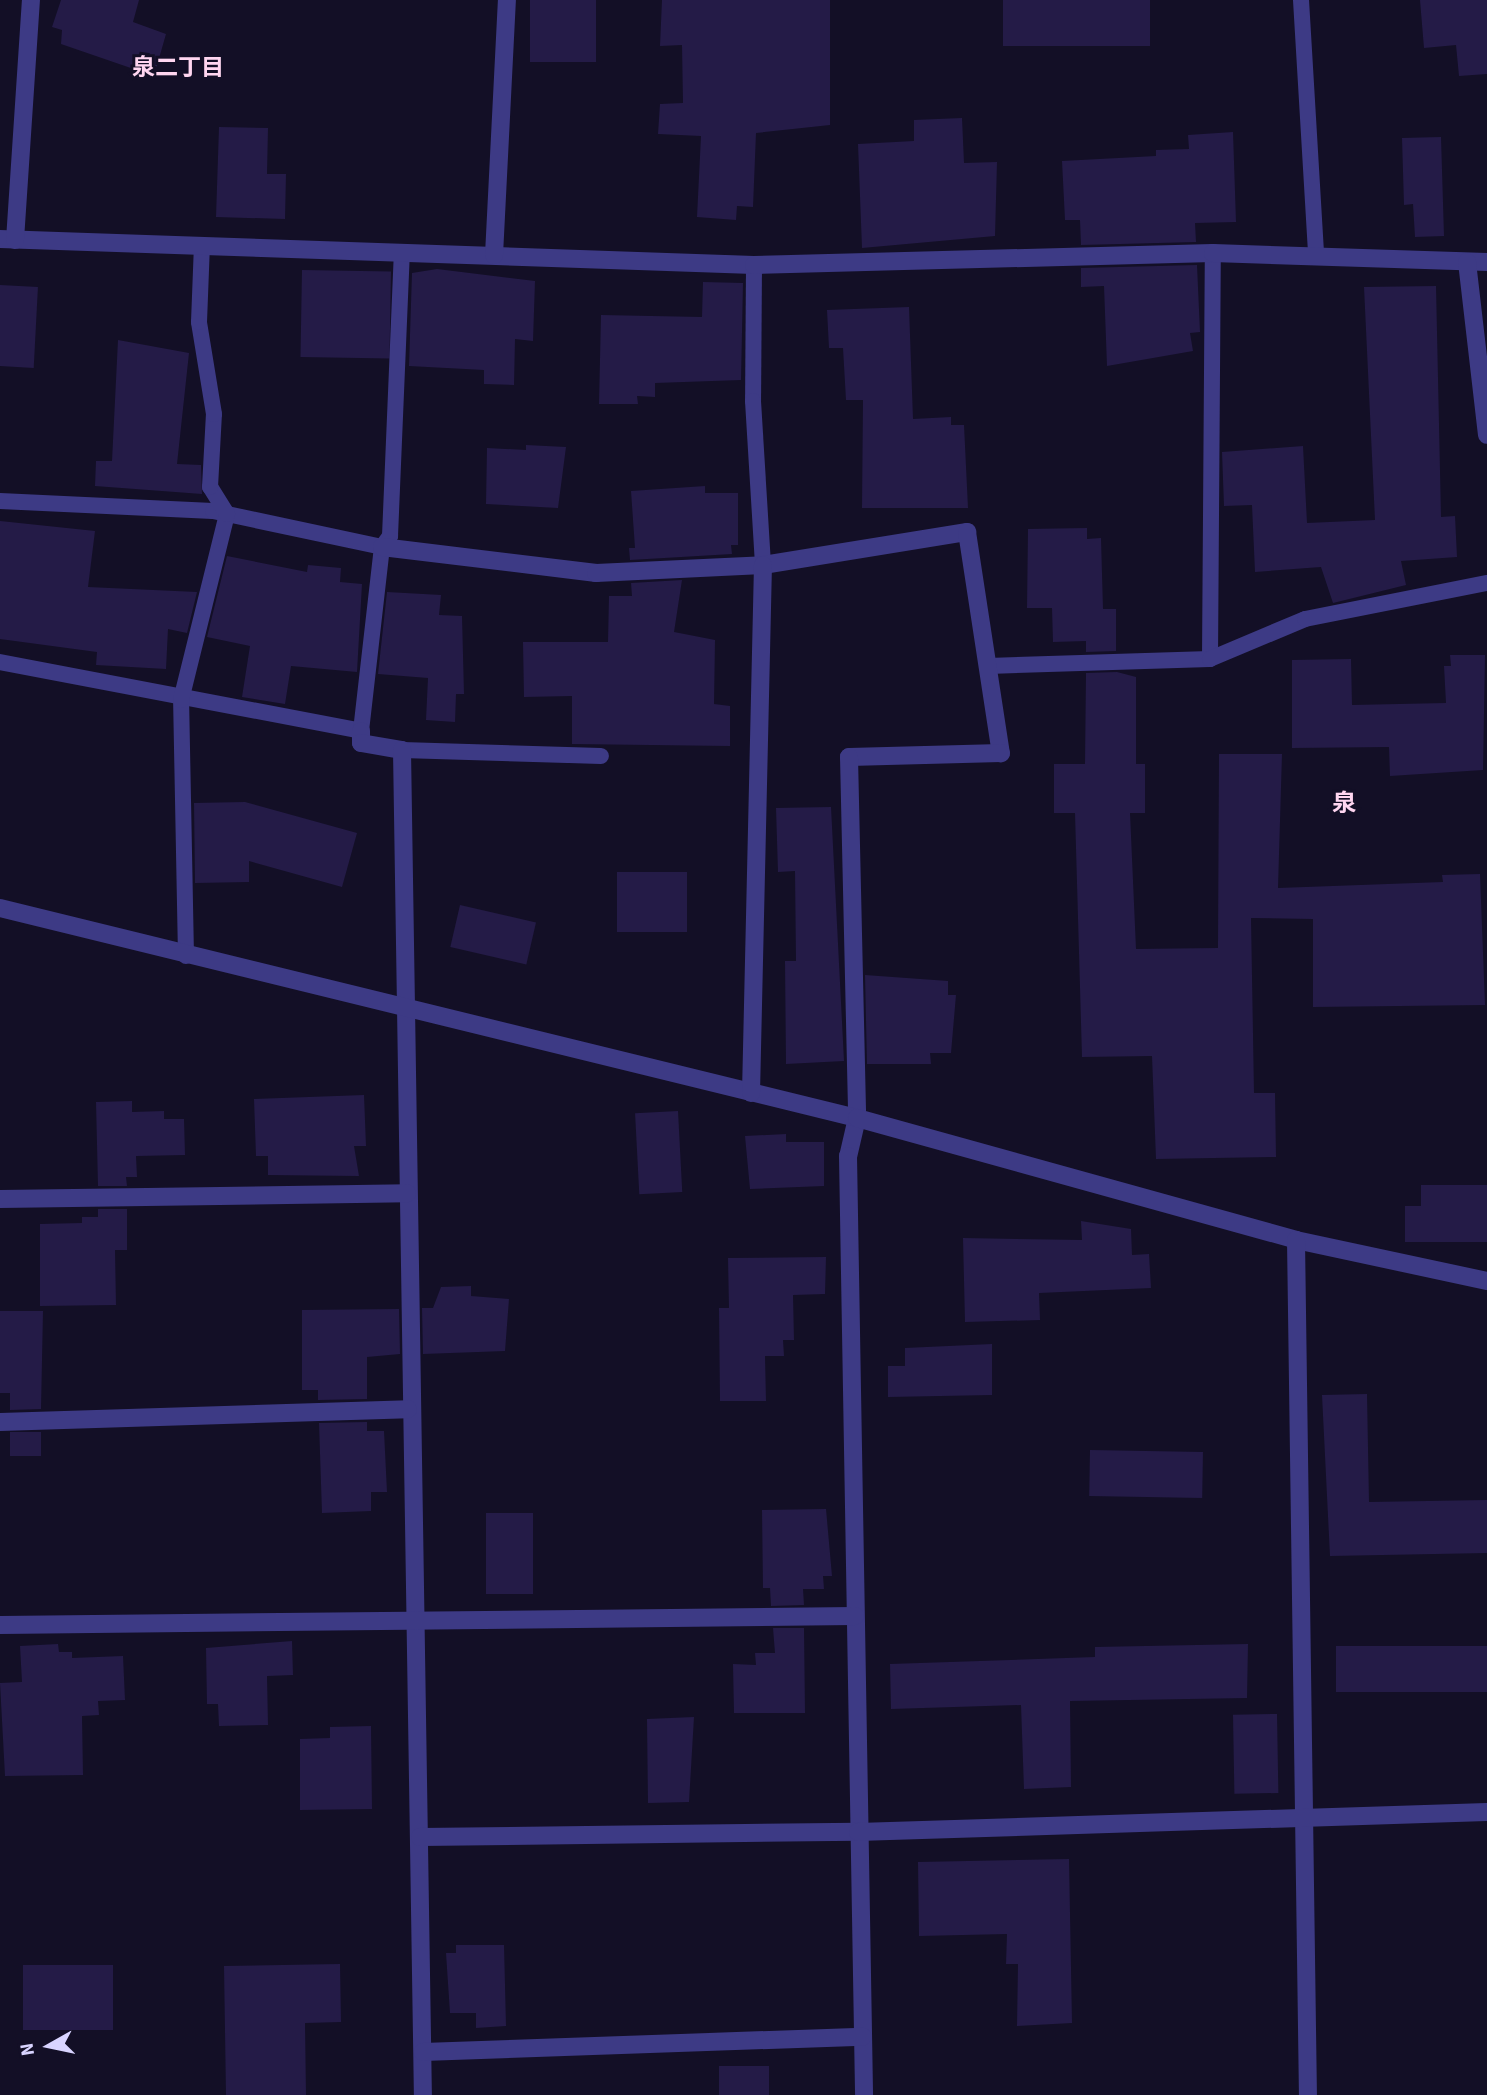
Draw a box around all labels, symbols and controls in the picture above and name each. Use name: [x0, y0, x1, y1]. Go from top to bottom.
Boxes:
district label: 泉二丁目: [132, 54, 224, 82]
district label: 泉: [1332, 790, 1356, 818]
north arrow: [14, 2011, 84, 2081]
text: N: [13, 2041, 42, 2058]

